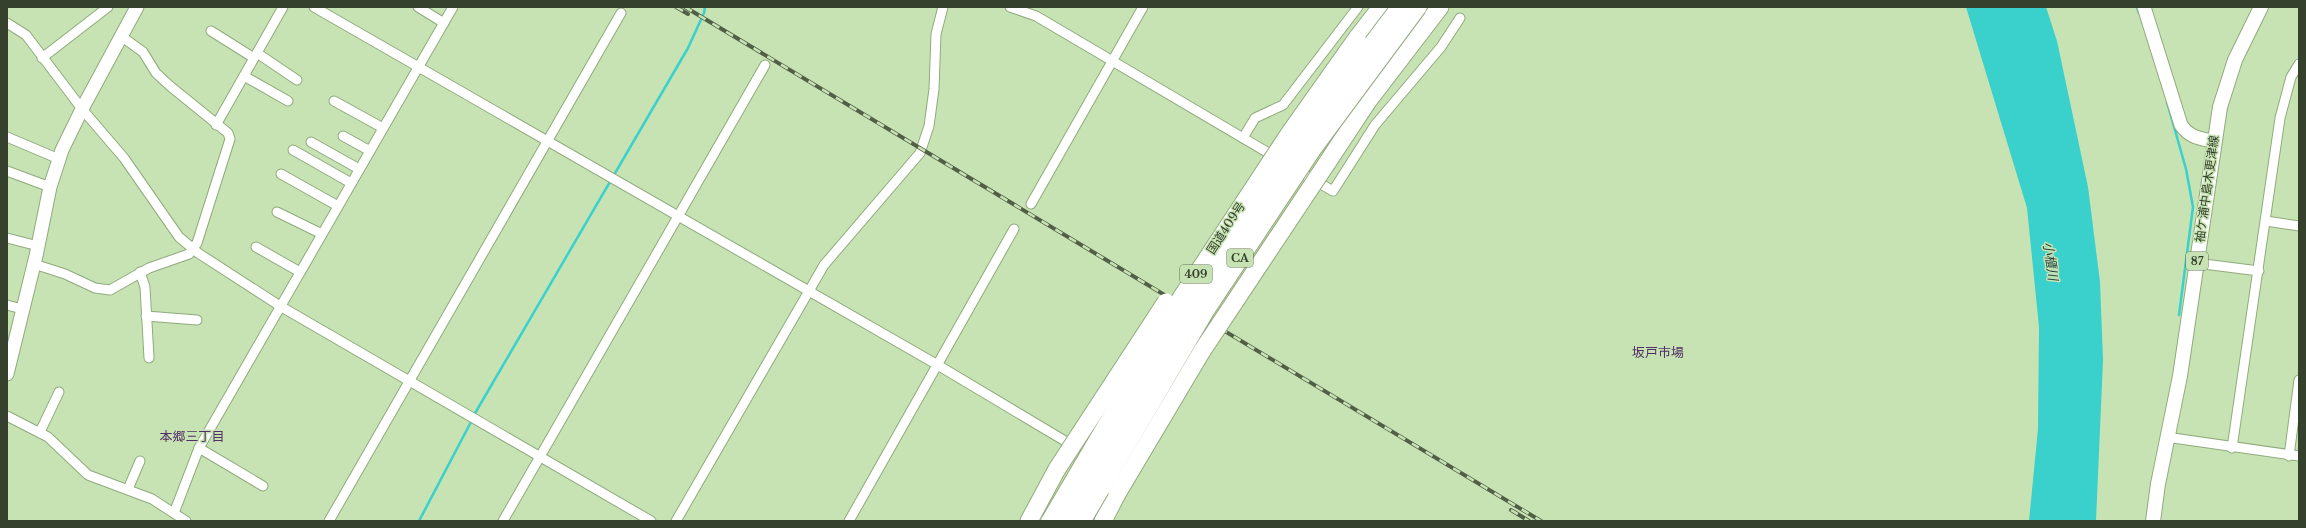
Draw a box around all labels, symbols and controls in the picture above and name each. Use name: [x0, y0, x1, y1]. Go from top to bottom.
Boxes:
street label: 袖ケ浦中島木更津線: [2192, 134, 2221, 243]
street label: 国道409号: [1203, 199, 1248, 257]
water label: 小櫃川: [2039, 241, 2062, 284]
road number: CA: [1227, 249, 1253, 267]
road number: 87: [2186, 252, 2208, 270]
road number: 409: [1180, 265, 1212, 283]
district label: 坂戸市場: [1632, 344, 1684, 361]
district label: 本郷三丁目: [159, 428, 225, 445]

